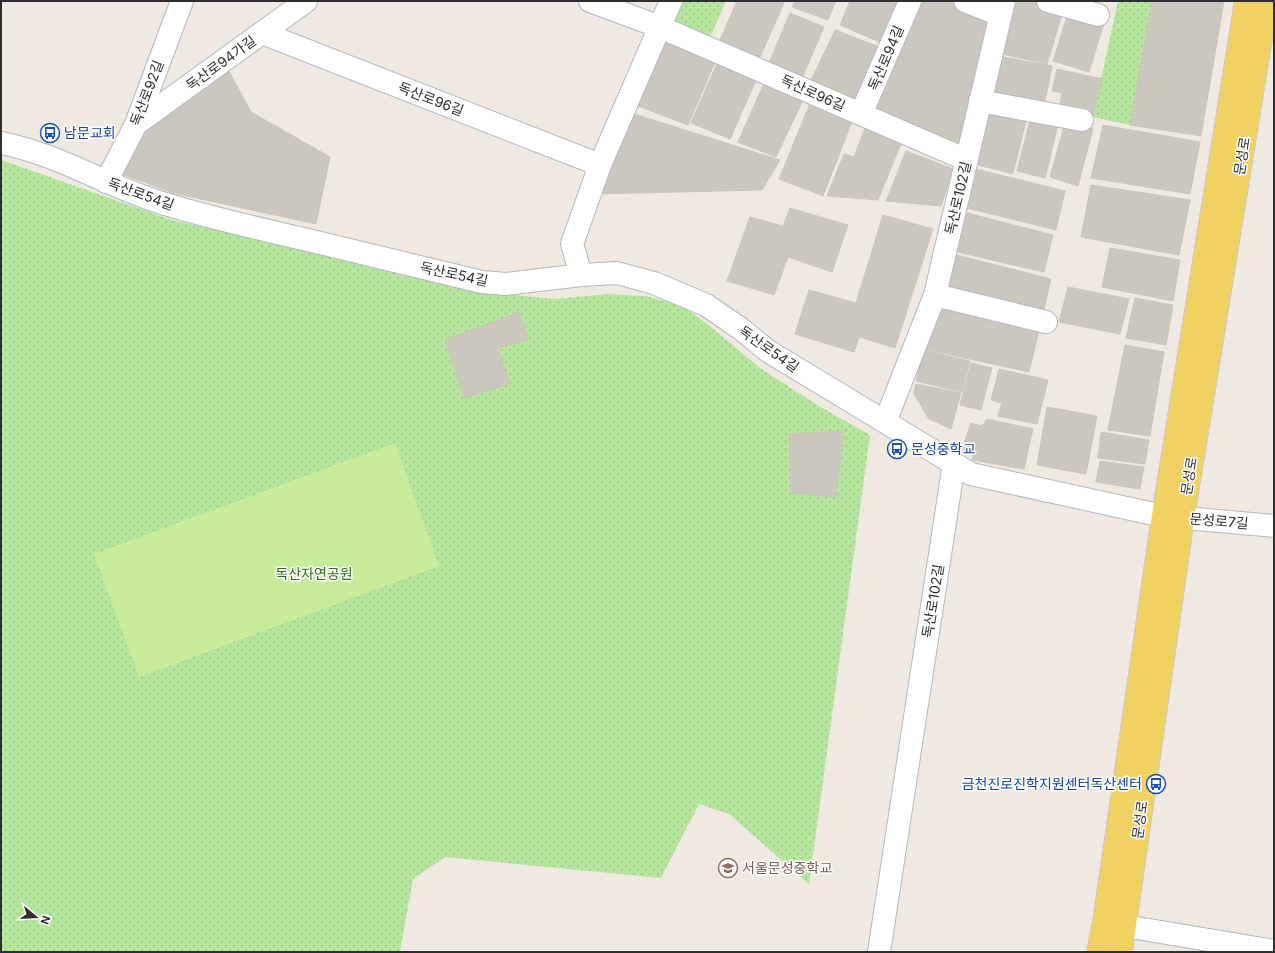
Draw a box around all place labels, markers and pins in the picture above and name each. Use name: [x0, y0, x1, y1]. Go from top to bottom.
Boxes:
bus stop icon: 남문교회: [39, 122, 61, 144]
place label: 남문교회: [64, 124, 116, 141]
bus stop icon: 문성중학교: [886, 438, 908, 460]
place label: 문성중학교: [911, 440, 976, 457]
bus stop icon: 금천진로진학지원센터독산센터: [1145, 773, 1167, 795]
place label: 금천진로진학지원센터독산센터: [962, 775, 1142, 792]
school or university icon: 서울문성중학교: [717, 857, 739, 879]
place label: 서울문성중학교: [742, 859, 832, 876]

